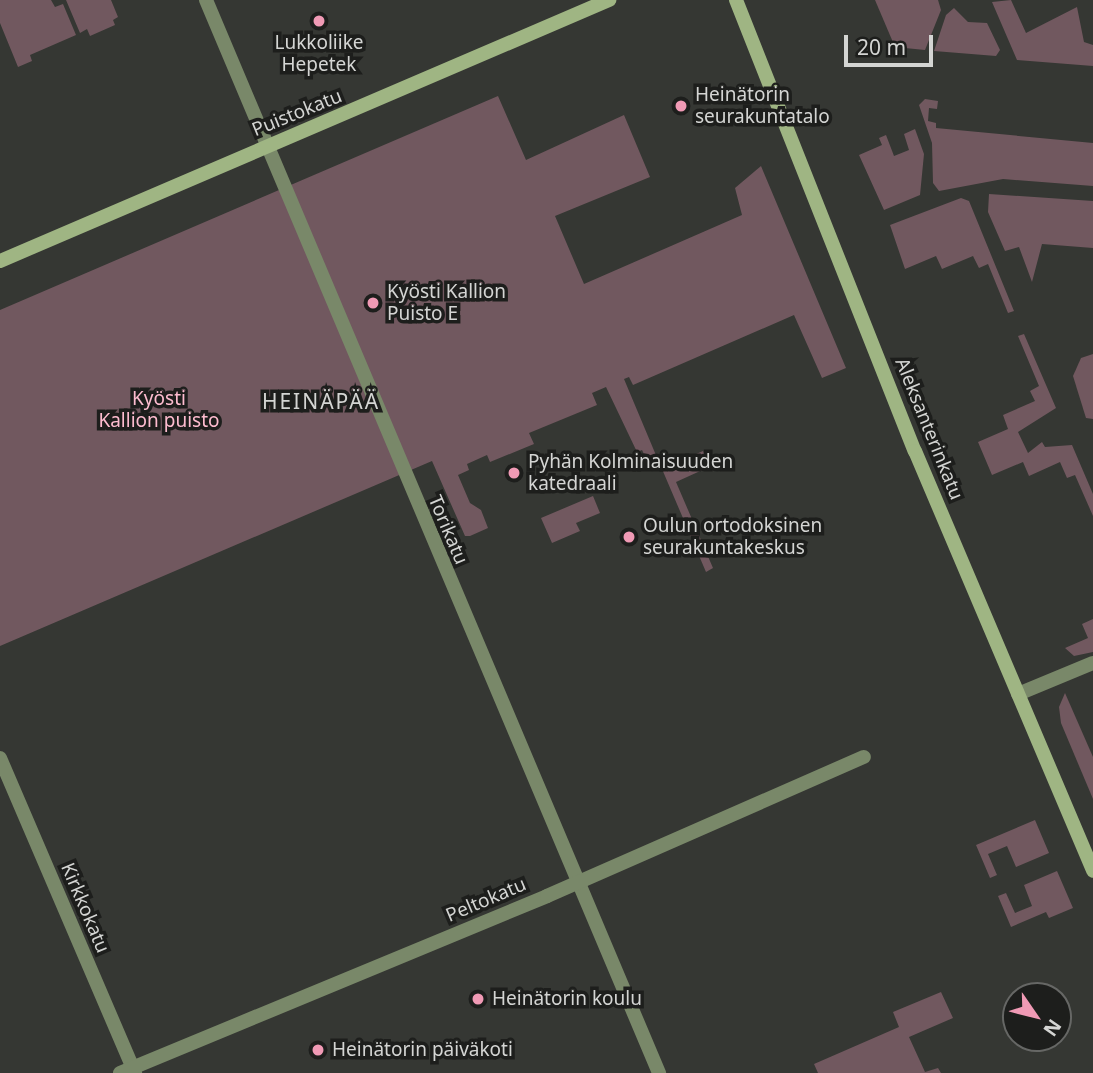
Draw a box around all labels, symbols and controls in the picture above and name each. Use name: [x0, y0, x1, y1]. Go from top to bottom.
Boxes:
marker: Lukkoliike Hepetek: [311, 13, 327, 29]
scale bar: [848, 21, 937, 65]
place label: Lukkoliike Hepetek: [274, 32, 364, 76]
text: 20 m: [857, 33, 906, 61]
place label: Heinätorin seurakuntatalo: [695, 84, 830, 128]
street label: Puistokatu: [249, 85, 345, 141]
marker: Heinätorin seurakuntatalo: [673, 98, 689, 114]
place label: Kyösti Kallion Puisto E: [387, 281, 506, 325]
marker: Kyösti Kallion Puisto E: [365, 295, 381, 311]
street label: Aleksanterinkatu: [890, 355, 968, 503]
park label: Kyösti Kallion puisto: [98, 388, 220, 432]
district label: HEINÄPÄÄ: [263, 388, 379, 414]
place label: Pyhän Kolminaisuuden katedraali: [528, 451, 733, 495]
marker: Pyhän Kolminaisuuden katedraali: [506, 465, 522, 481]
street label: Torikatu: [423, 492, 473, 568]
place label: Oulun ortodoksinen seurakuntakeskus: [643, 515, 822, 559]
marker: Oulun ortodoksinen seurakuntakeskus: [621, 529, 637, 545]
street label: Kirkkokatu: [56, 859, 114, 957]
street label: Peltokatu: [442, 873, 530, 927]
north arrow: [1002, 982, 1072, 1052]
place label: Heinätorin koulu: [492, 988, 642, 1010]
marker: Heinätorin koulu: [470, 991, 486, 1007]
text: N: [1037, 1014, 1068, 1042]
place label: Heinätorin päiväkoti: [332, 1039, 513, 1061]
marker: Heinätorin päiväkoti: [310, 1042, 326, 1058]

